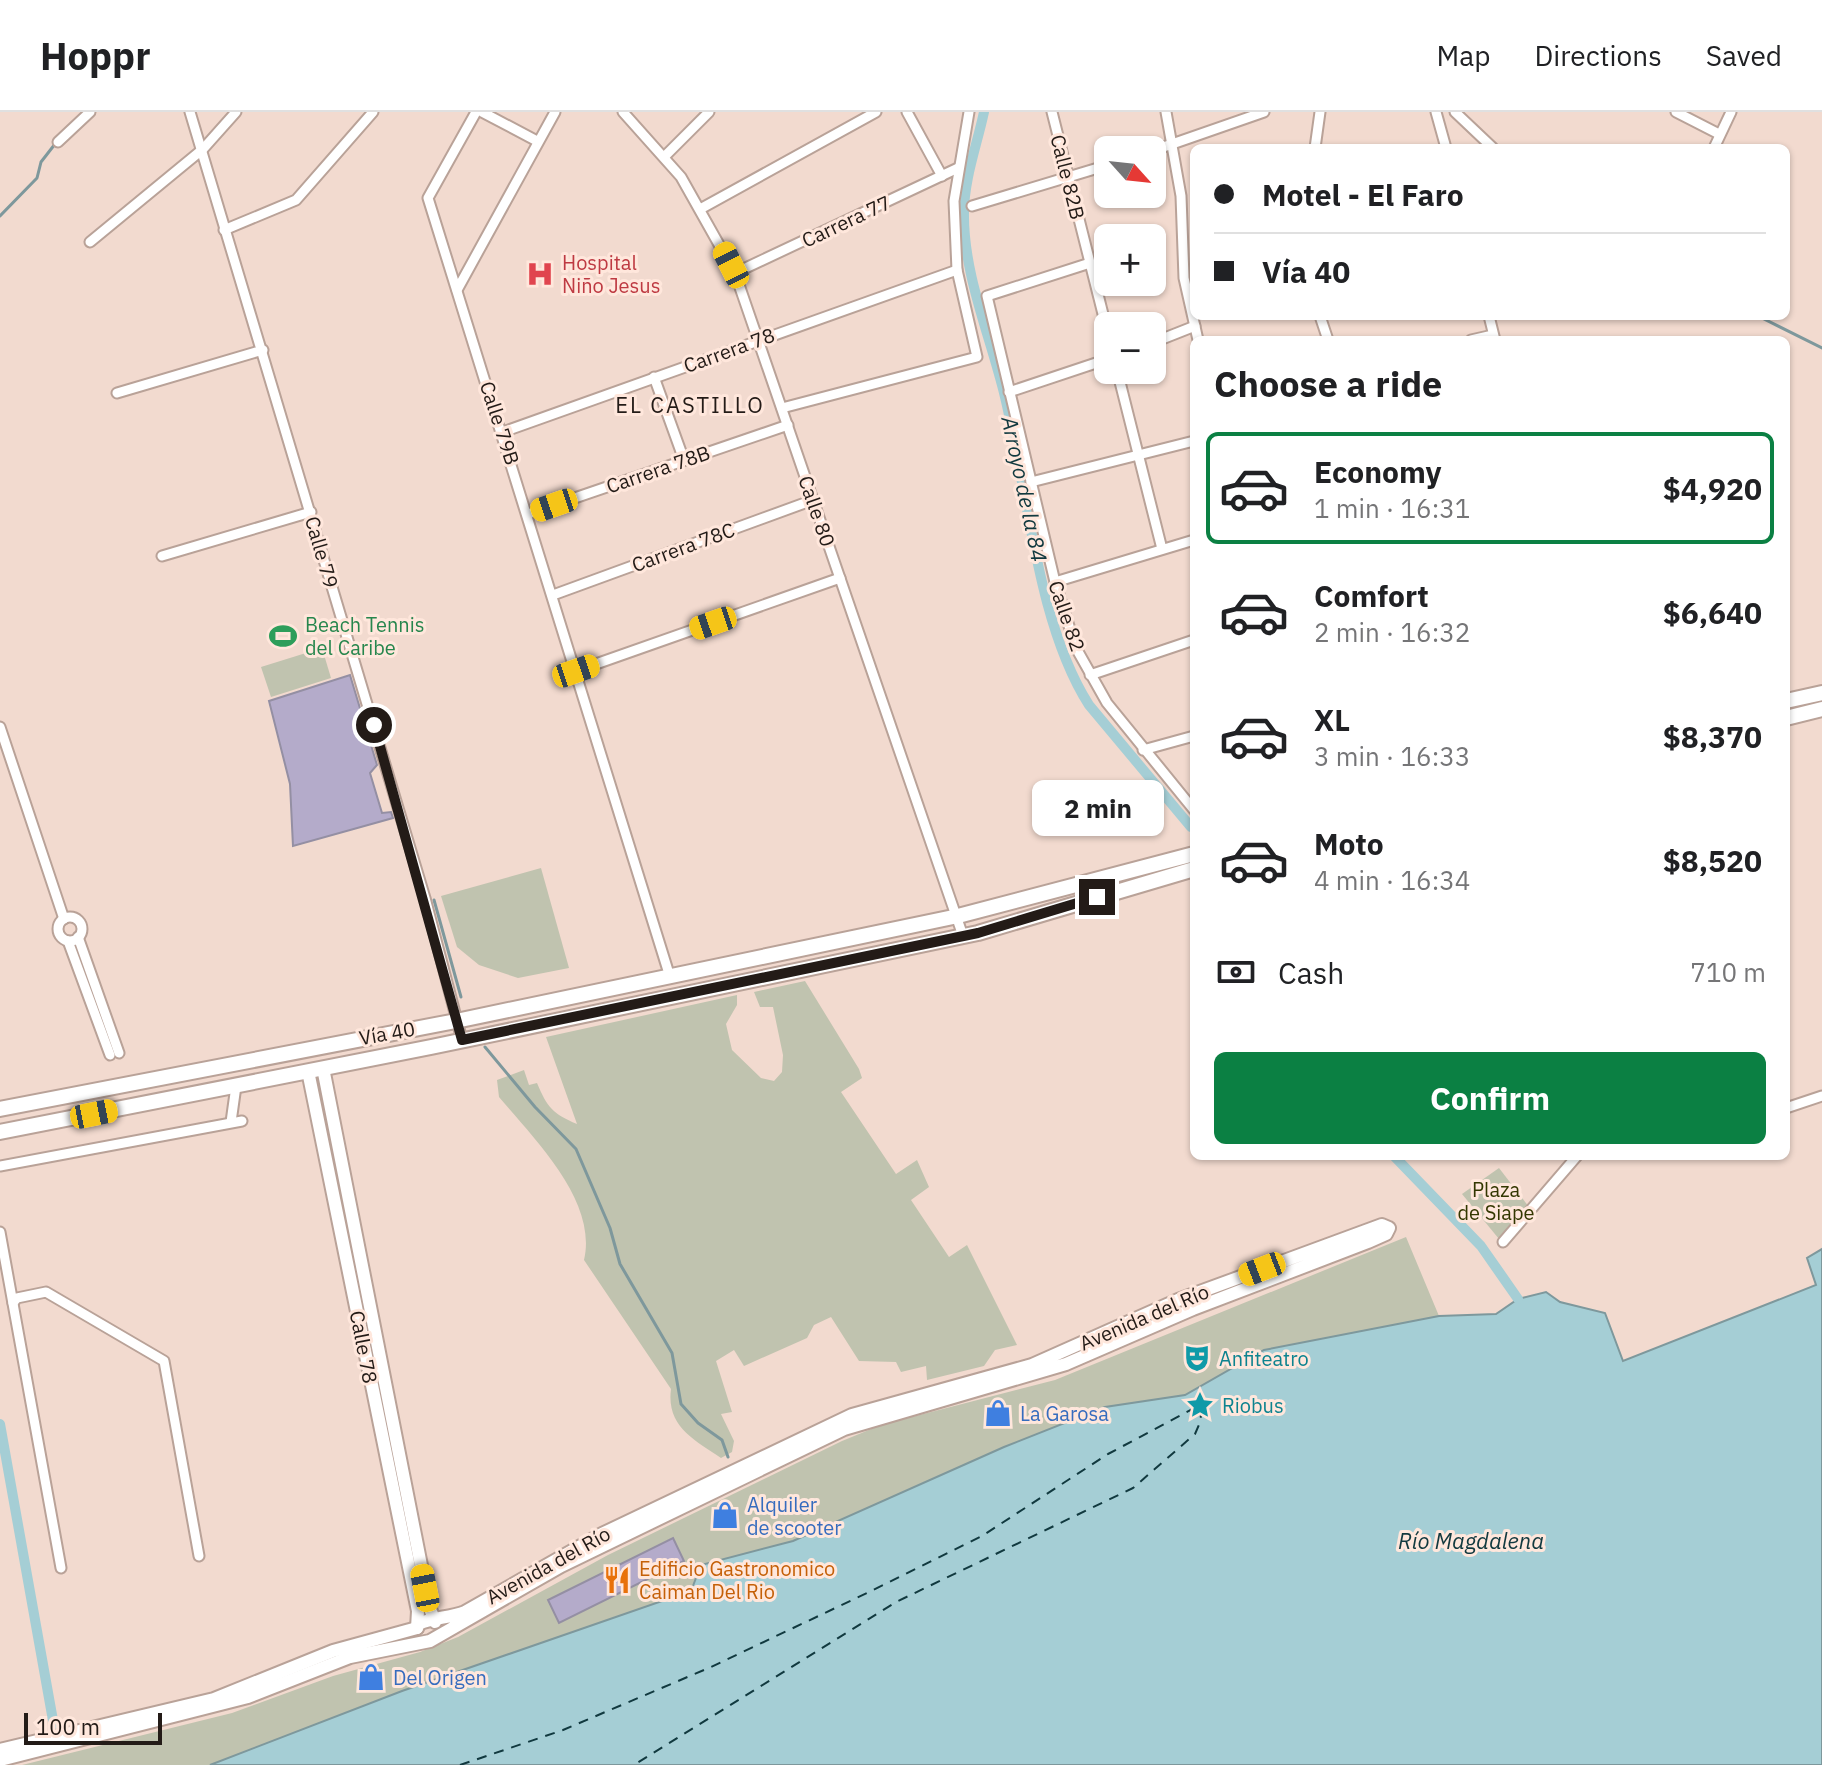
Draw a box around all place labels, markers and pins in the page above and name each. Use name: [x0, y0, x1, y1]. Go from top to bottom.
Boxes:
place label: Hospital Niño Jesus: [562, 249, 660, 299]
hospital icon: Hospital Niño Jesus: [525, 259, 555, 289]
place label: Beach Tennis del Caribe: [305, 611, 424, 661]
sports icon: Beach Tennis del Caribe: [268, 621, 298, 651]
theatre icon: Anfiteatro: [1182, 1343, 1212, 1373]
place label: Anfiteatro: [1219, 1345, 1309, 1372]
place icon: Riobus: [1185, 1390, 1215, 1420]
place label: Riobus: [1222, 1392, 1284, 1419]
shop icon: La Garosa: [983, 1398, 1013, 1428]
place label: La Garosa: [1020, 1400, 1109, 1427]
place label: Alquiler de scooter: [747, 1491, 842, 1541]
shop icon: Alquiler de scooter: [710, 1500, 740, 1530]
place label: Edificio Gastronomico Caiman Del Rio: [639, 1555, 835, 1605]
restaurant icon: Edificio Gastronomico Caiman Del Rio: [602, 1565, 632, 1595]
shop icon: Del Origen: [356, 1662, 386, 1692]
place label: Del Origen: [393, 1664, 487, 1691]

